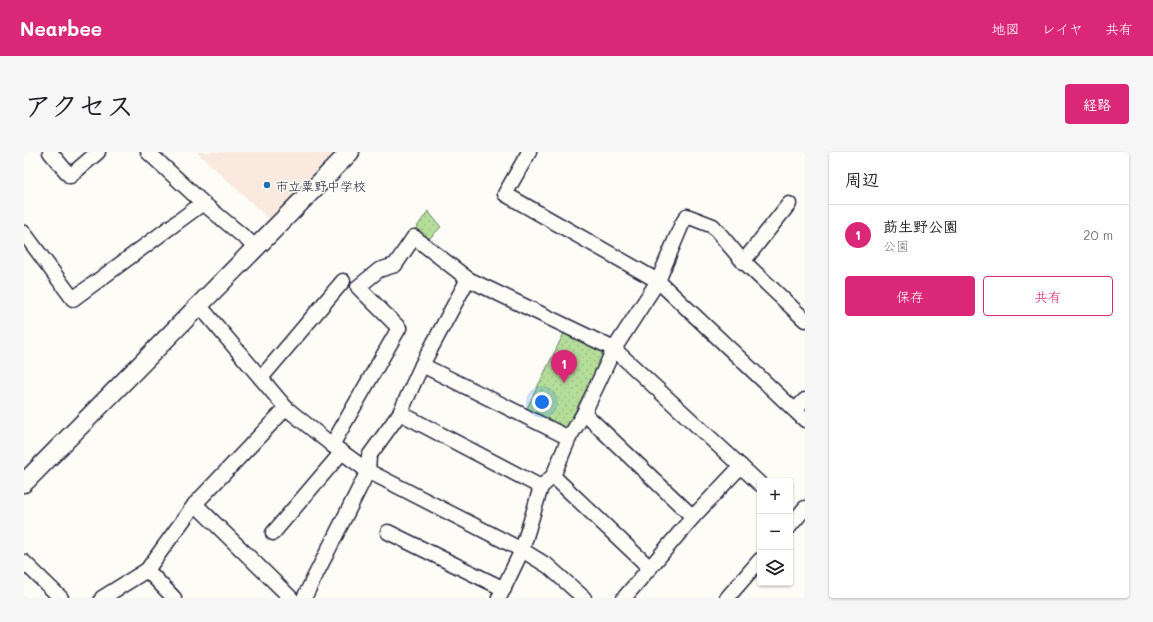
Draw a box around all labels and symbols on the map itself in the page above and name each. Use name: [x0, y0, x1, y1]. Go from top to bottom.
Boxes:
place label: 市立粟野中学校: [275, 177, 366, 194]
marker: 市立粟野中学校: [262, 180, 272, 190]
pin: 1: [551, 350, 577, 383]
your location: [532, 392, 552, 412]

